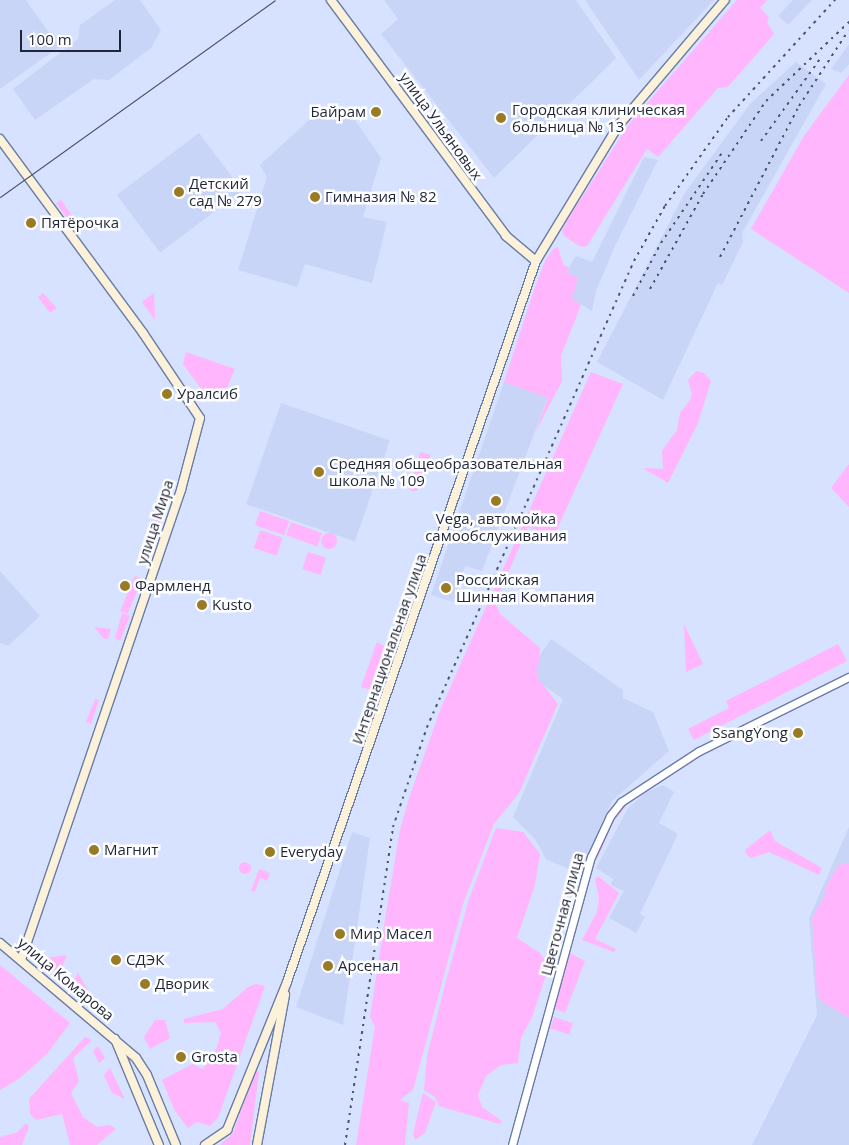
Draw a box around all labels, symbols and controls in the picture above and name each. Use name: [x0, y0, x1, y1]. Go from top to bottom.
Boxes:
scale bar: [22, 20, 124, 52]
text: 100 m: [28, 29, 72, 49]
street label: улица Ульяновых: [396, 69, 486, 183]
place label: Городская клиническая больница № 13: [512, 100, 685, 135]
place label: Байрам: [310, 103, 366, 121]
marker: Байрам: [370, 106, 382, 118]
marker: Городская клиническая больница № 13: [494, 111, 508, 125]
place label: Детский сад № 279: [189, 174, 262, 209]
marker: Детский сад № 279: [173, 186, 185, 198]
place label: Гимназия № 82: [325, 188, 436, 206]
marker: Гимназия № 82: [309, 191, 321, 203]
place label: Пятёрочка: [41, 214, 119, 232]
marker: Пятёрочка: [25, 217, 37, 229]
place label: Уралсиб: [177, 385, 238, 403]
marker: Уралсиб: [161, 388, 173, 400]
place label: Средняя общеобразовательная школа № 109: [329, 454, 562, 489]
marker: Средняя общеобразовательная школа № 109: [313, 466, 325, 478]
street label: улица Мира: [133, 477, 177, 567]
marker: Vega, автомойка самообслуживания: [490, 495, 502, 507]
place label: Vega, автомойка самообслуживания: [425, 509, 567, 544]
street label: Интернациональная улица: [348, 552, 430, 746]
place label: Российская Шинная Компания: [456, 570, 595, 605]
place label: Фармленд: [135, 577, 211, 595]
marker: Фармленд: [119, 580, 131, 592]
marker: Российская Шинная Компания: [440, 582, 452, 594]
place label: Kusto: [212, 596, 252, 614]
marker: Kusto: [196, 599, 208, 611]
place label: SsangYong: [712, 724, 788, 742]
marker: SsangYong: [792, 727, 804, 739]
place label: Магнит: [104, 841, 158, 859]
place label: Everyday: [280, 843, 343, 861]
marker: Магнит: [88, 844, 100, 856]
marker: Everyday: [264, 846, 276, 858]
street label: Цветочная улица: [537, 850, 587, 978]
place label: Мир Масел: [350, 925, 432, 943]
marker: Мир Масел: [334, 928, 346, 940]
street label: улица Комарова: [14, 934, 118, 1024]
place label: СДЭК: [126, 951, 164, 969]
marker: СДЭК: [110, 954, 122, 966]
place label: Арсенал: [338, 957, 399, 975]
marker: Арсенал: [322, 960, 334, 972]
place label: Дворик: [155, 975, 209, 993]
marker: Дворик: [139, 978, 151, 990]
place label: Grosta: [191, 1048, 238, 1066]
marker: Grosta: [175, 1051, 187, 1063]

